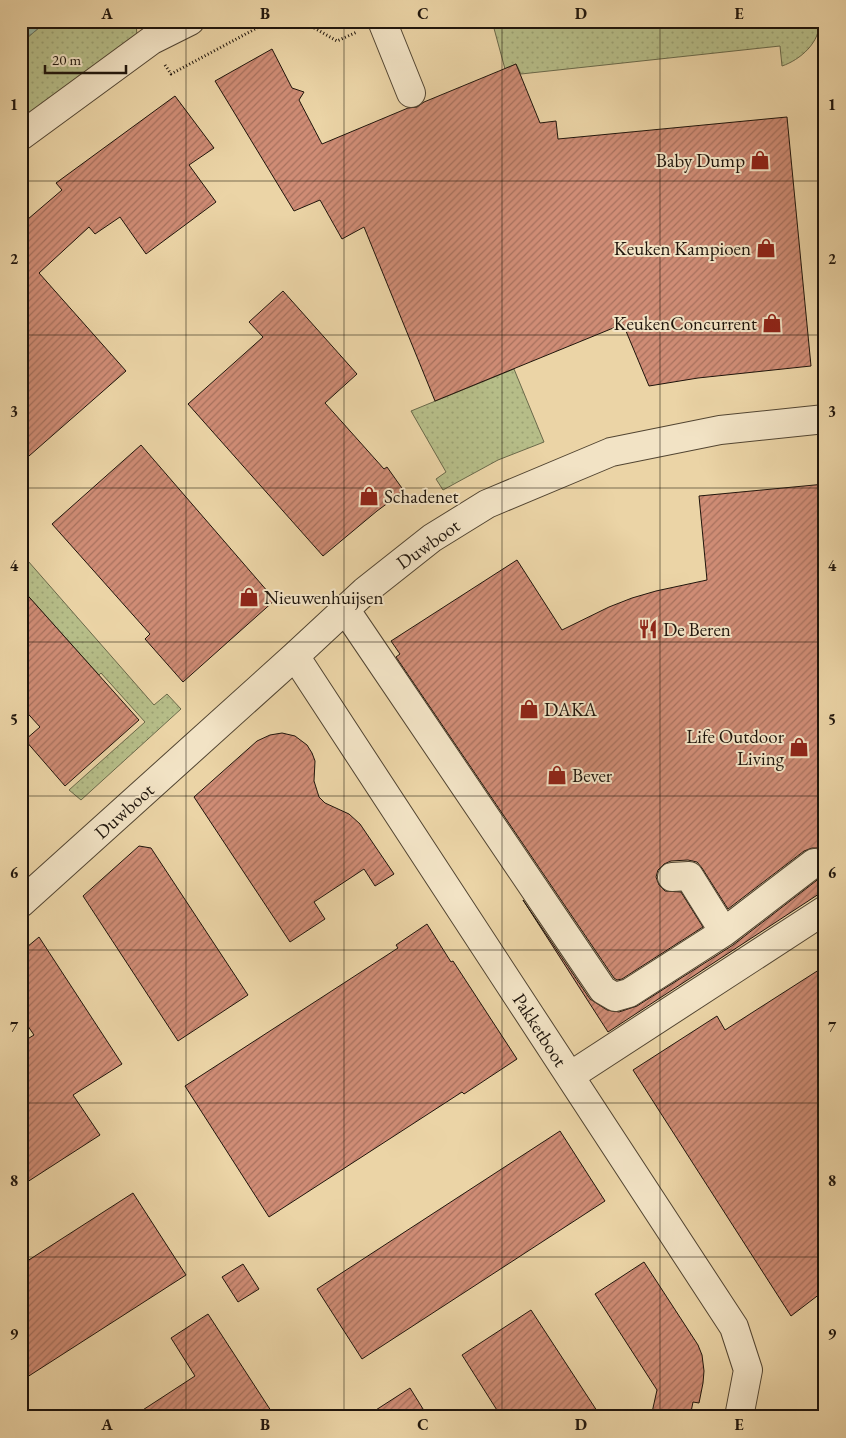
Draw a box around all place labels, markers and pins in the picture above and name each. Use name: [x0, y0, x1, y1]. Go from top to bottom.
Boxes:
place label: Baby Dump: [656, 148, 745, 173]
shop icon: Baby Dump: [749, 149, 771, 171]
place label: Keuken Kampioen: [614, 236, 751, 261]
shop icon: Keuken Kampioen: [755, 237, 777, 259]
place label: KeukenConcurrent: [614, 311, 757, 336]
shop icon: KeukenConcurrent: [761, 312, 783, 334]
place label: Schadenet: [384, 484, 458, 509]
shop icon: Schadenet: [358, 485, 380, 507]
place label: Nieuwenhuijsen: [264, 585, 383, 610]
shop icon: Nieuwenhuijsen: [238, 586, 260, 608]
place label: De Beren: [663, 617, 731, 642]
restaurant icon: De Beren: [637, 618, 659, 640]
place label: DAKA: [544, 697, 598, 722]
shop icon: DAKA: [518, 698, 540, 720]
place label: Life Outdoor Living: [686, 724, 785, 771]
shop icon: Life Outdoor Living: [788, 736, 810, 758]
place label: Bever: [572, 763, 613, 788]
shop icon: Bever: [546, 764, 568, 786]

